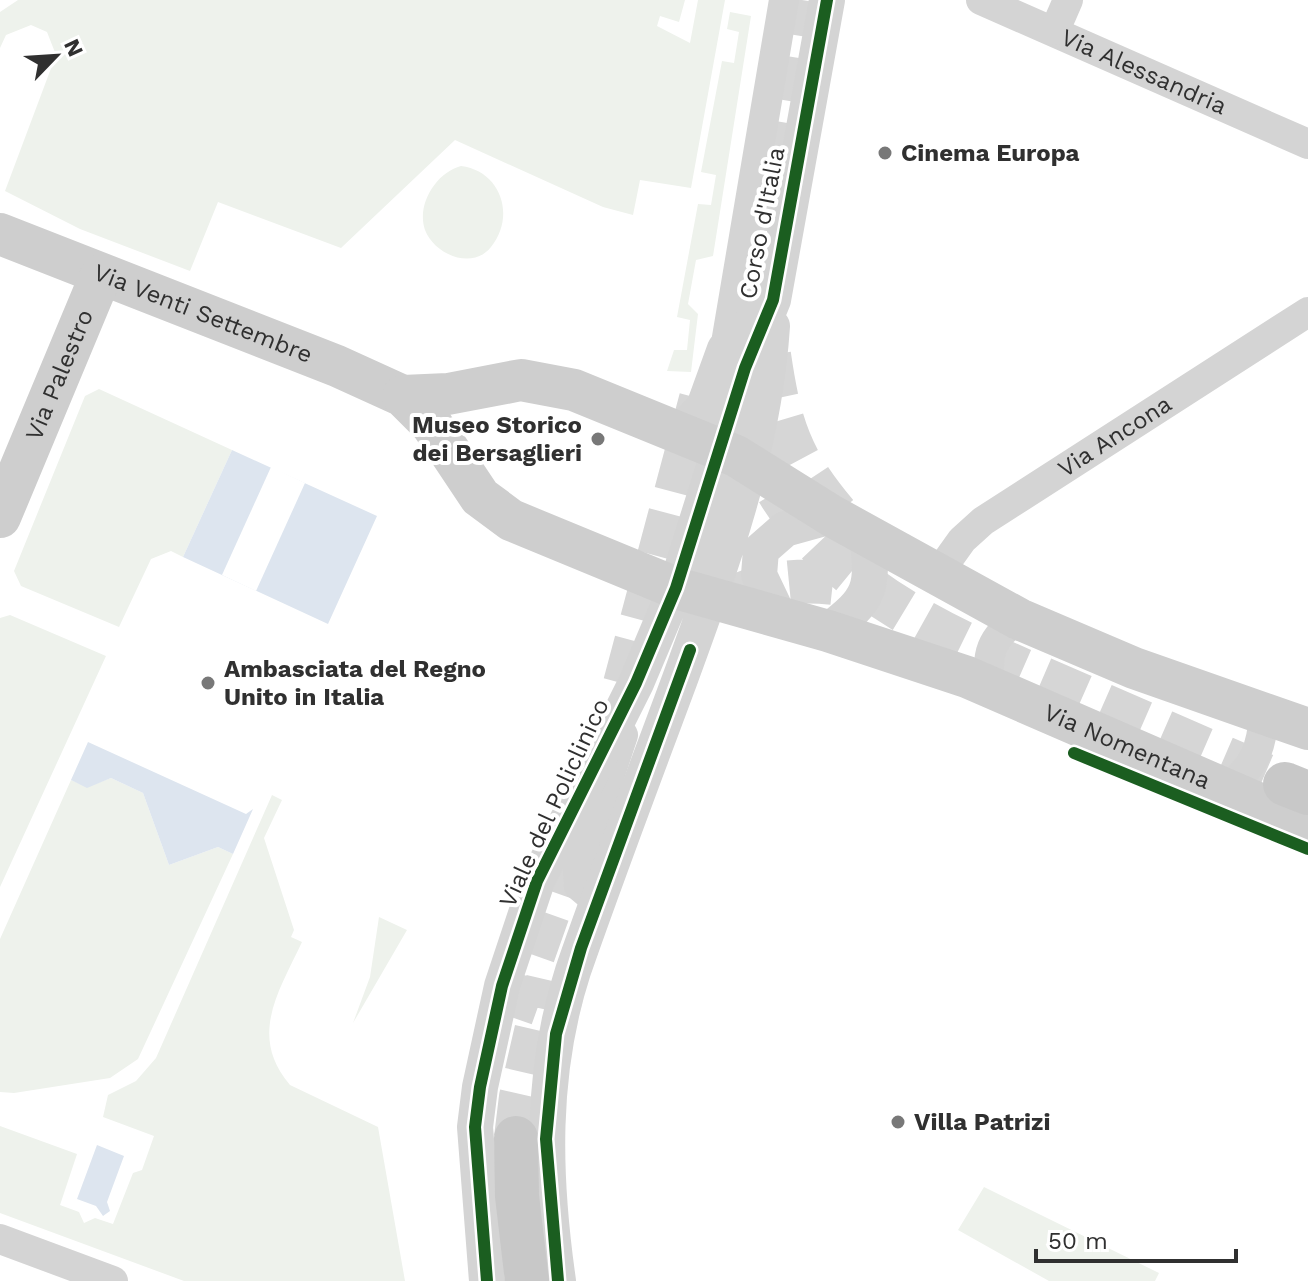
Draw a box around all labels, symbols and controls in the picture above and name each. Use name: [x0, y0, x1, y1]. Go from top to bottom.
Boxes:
north arrow: [16, 16, 96, 96]
street label: Via Alessandria: [1057, 23, 1231, 120]
text: N: [59, 35, 88, 60]
place label: Cinema Europa: [901, 139, 1080, 167]
marker: Cinema Europa: [876, 144, 894, 162]
street label: Corso d'Italia: [734, 145, 790, 301]
street label: Via Venti Settembre: [90, 258, 316, 369]
street label: Via Palestro: [20, 305, 99, 444]
street label: Via Ancona: [1053, 390, 1177, 483]
place label: Museo Storico dei Bersaglieri: [412, 411, 582, 467]
marker: Museo Storico dei Bersaglieri: [589, 430, 607, 448]
place label: Ambasciata del Regno Unito in Italia: [224, 655, 486, 711]
marker: Ambasciata del Regno Unito in Italia: [199, 674, 217, 692]
street label: Viale del Policlinico: [493, 694, 615, 912]
street label: Via Nomentana: [1040, 698, 1215, 795]
place label: Villa Patrizi: [914, 1108, 1050, 1136]
marker: Villa Patrizi: [889, 1113, 907, 1131]
scale bar: [1036, 1213, 1236, 1263]
text: 50 m: [1048, 1227, 1108, 1255]

